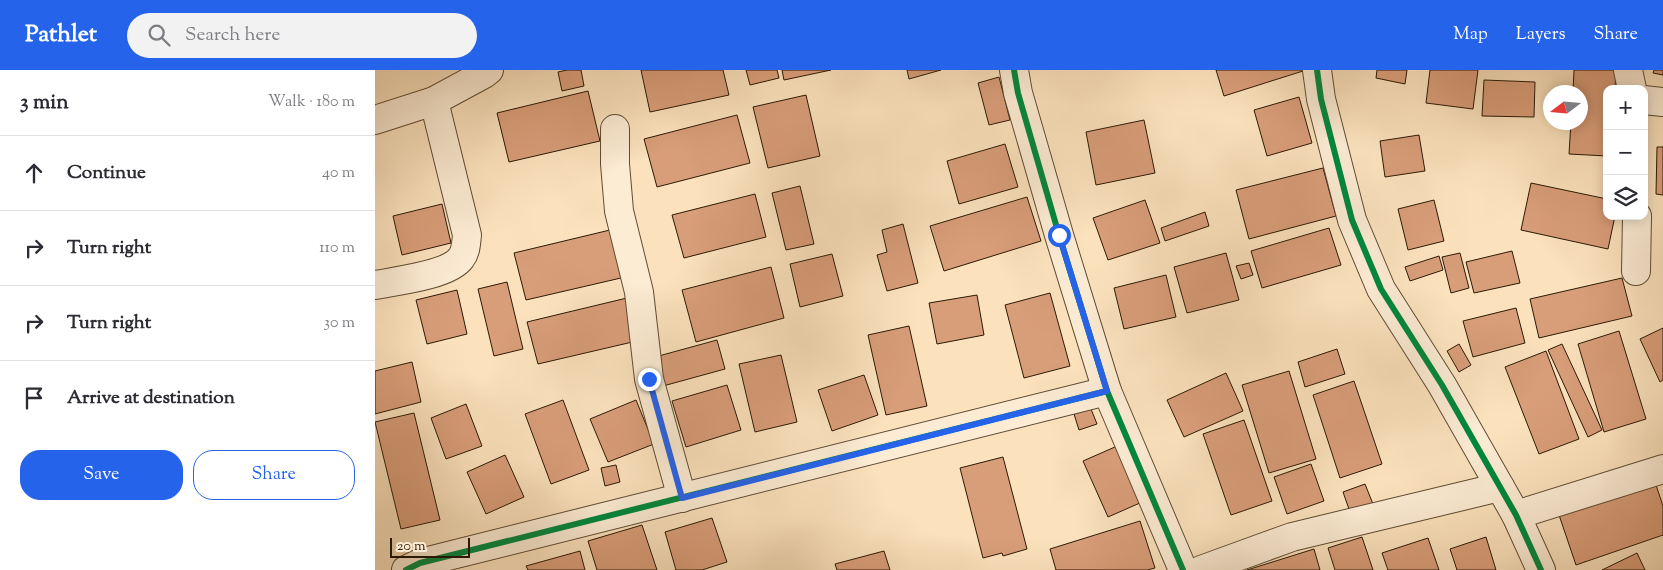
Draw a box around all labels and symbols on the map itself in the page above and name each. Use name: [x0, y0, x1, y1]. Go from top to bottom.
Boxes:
north arrow: [1543, 85, 1588, 130]
route start: [1048, 224, 1071, 247]
route end: [638, 368, 661, 391]
scale bar: [390, 535, 470, 558]

